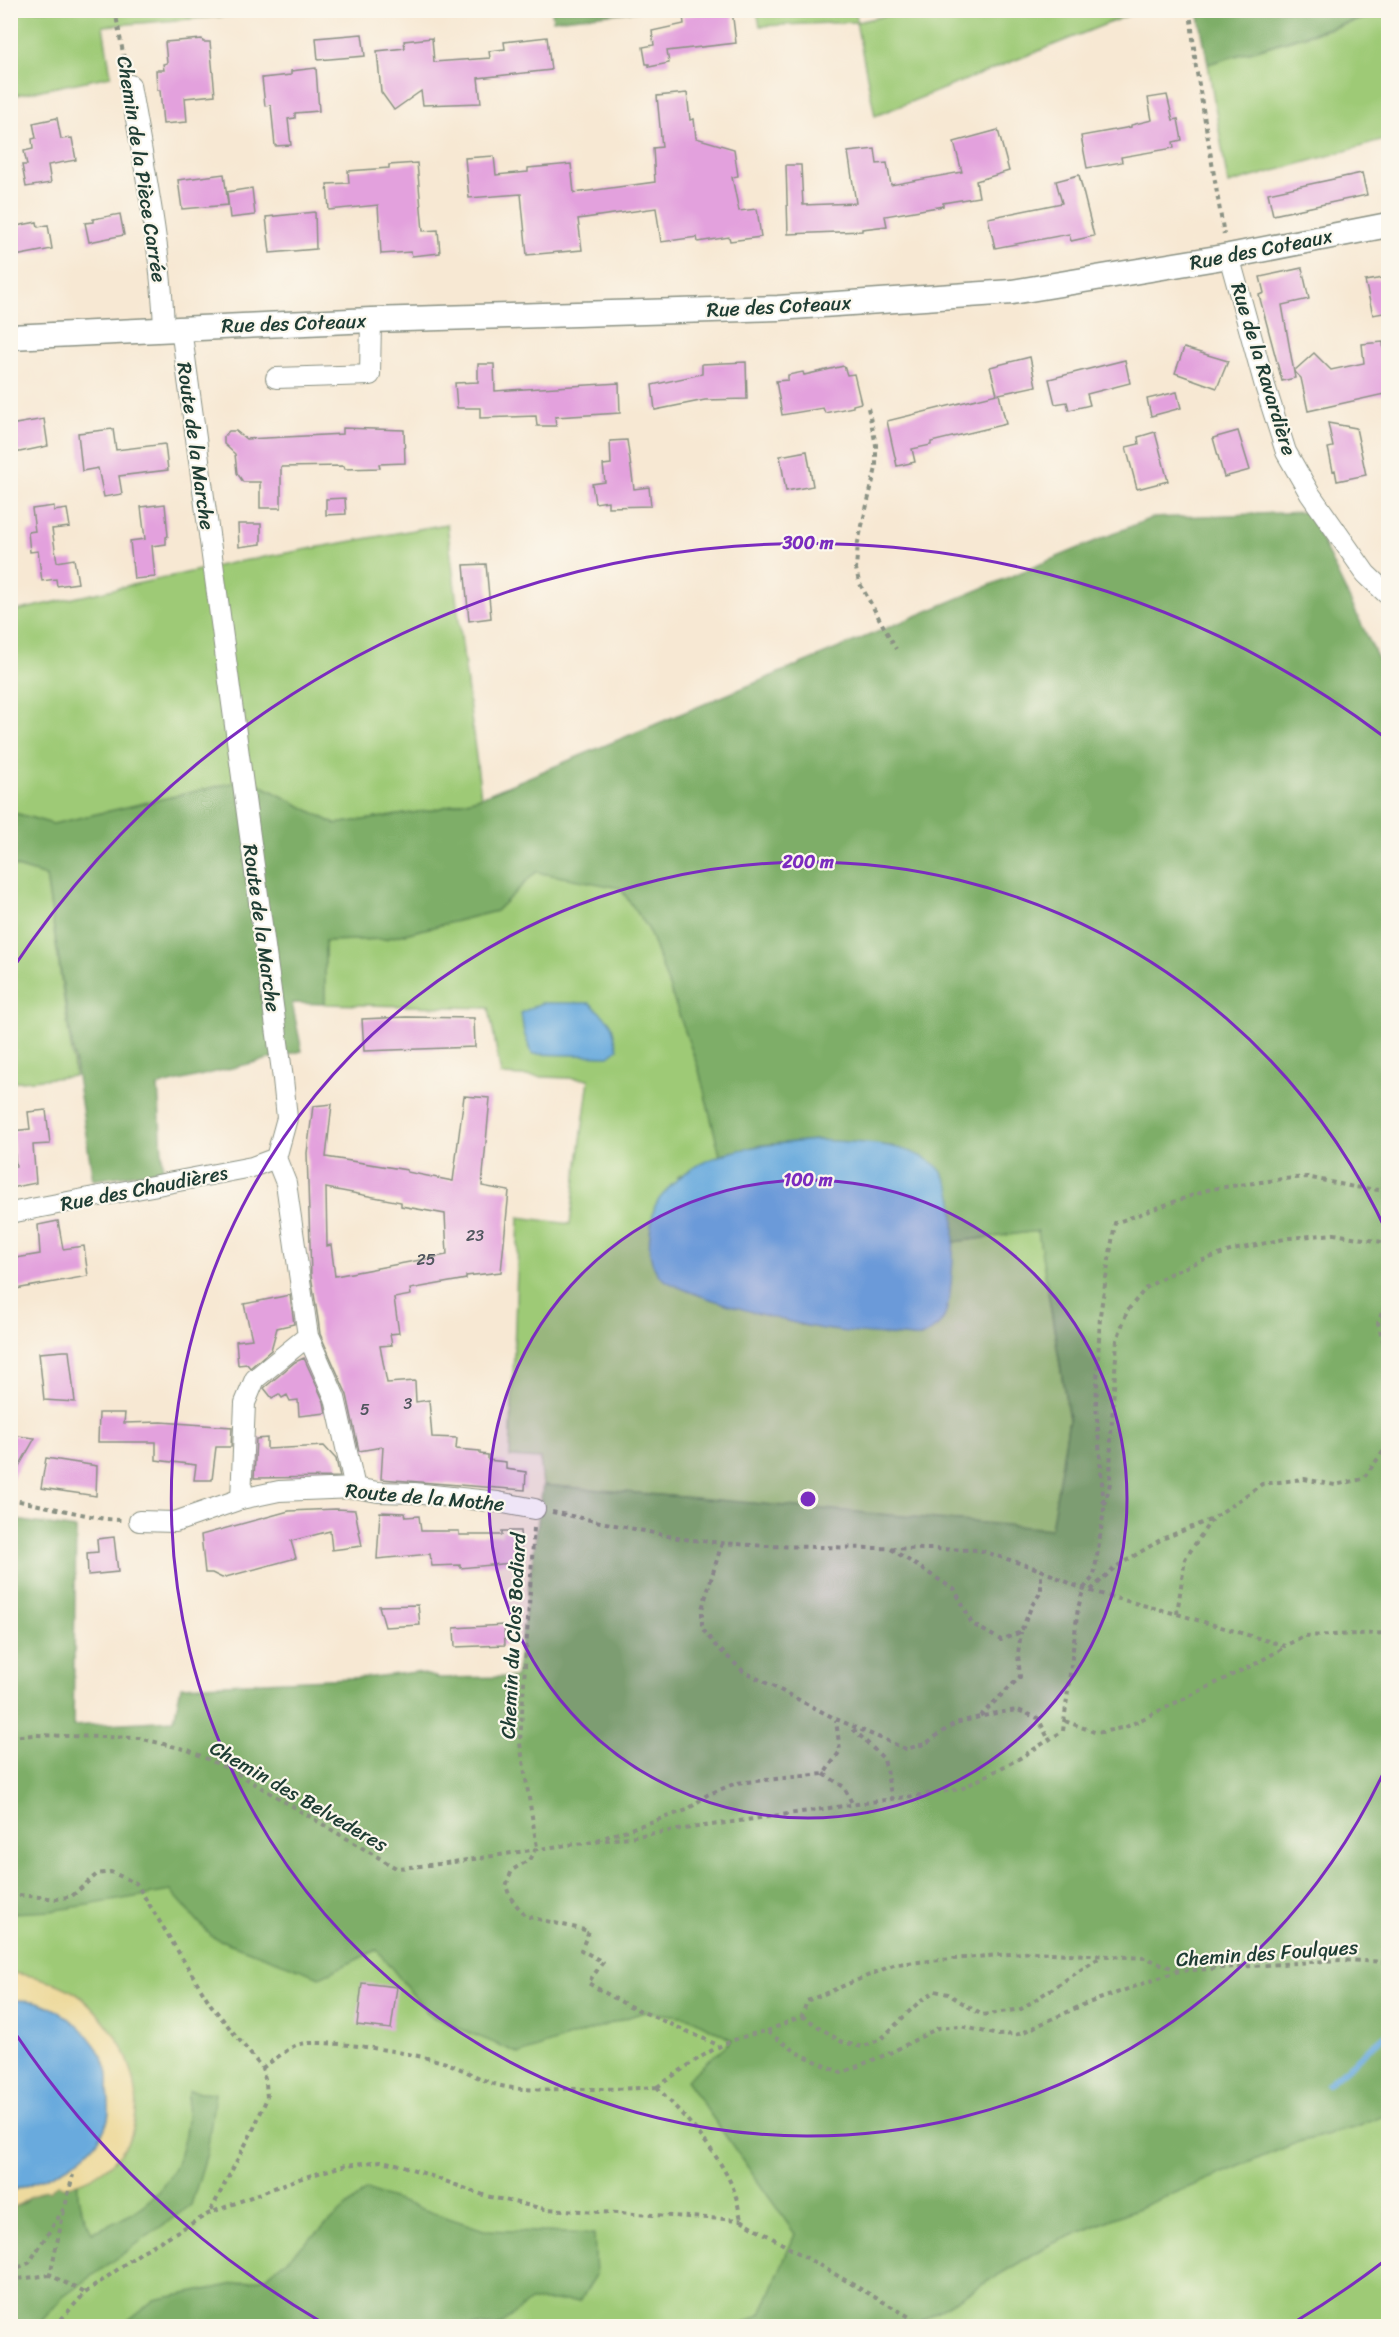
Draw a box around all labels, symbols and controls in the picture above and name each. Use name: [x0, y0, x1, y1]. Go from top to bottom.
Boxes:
street label: Chemin de la Pièce Carrée: [106, 53, 177, 285]
street label: Rue des Coteaux: [1187, 218, 1336, 280]
street label: Rue de la Ravardière: [1221, 278, 1306, 460]
street label: Rue des Coteaux: [706, 285, 853, 328]
street label: Rue des Coteaux: [221, 303, 368, 344]
street label: Route de la Marche: [166, 360, 225, 532]
text: 300 m: [781, 527, 834, 559]
street label: Route de la Marche: [232, 842, 291, 1014]
text: 200 m: [781, 846, 834, 878]
street label: Rue des Chaudières: [57, 1155, 231, 1222]
text: 100 m: [784, 1164, 833, 1196]
house number: 23: [466, 1221, 484, 1250]
house number: 25: [416, 1245, 436, 1274]
house number: 3: [404, 1389, 413, 1418]
house number: 5: [360, 1395, 370, 1424]
street label: Route de la Mothe: [344, 1473, 506, 1522]
centre of rings: [798, 1489, 818, 1509]
street label: Chemin du Clos Bodiard: [491, 1531, 536, 1740]
street label: Chemin des Belvederes: [203, 1731, 395, 1862]
street label: Chemin des Foulques: [1175, 1930, 1360, 1977]

